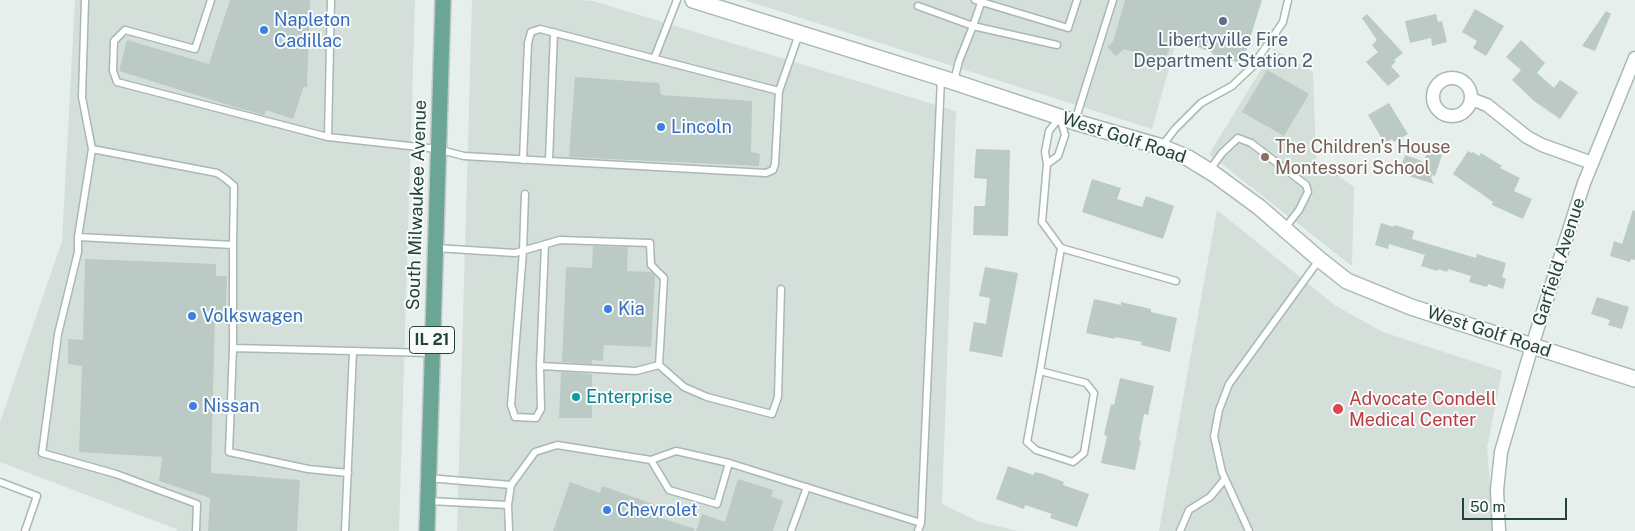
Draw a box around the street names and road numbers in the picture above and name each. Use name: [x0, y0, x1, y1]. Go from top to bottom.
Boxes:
street label: South Milwaukee Avenue: [403, 99, 431, 311]
street label: West Golf Road: [1059, 108, 1189, 168]
street label: Garfield Avenue: [1528, 195, 1590, 329]
street label: West Golf Road: [1424, 302, 1554, 362]
road number: IL 21: [410, 326, 454, 354]

